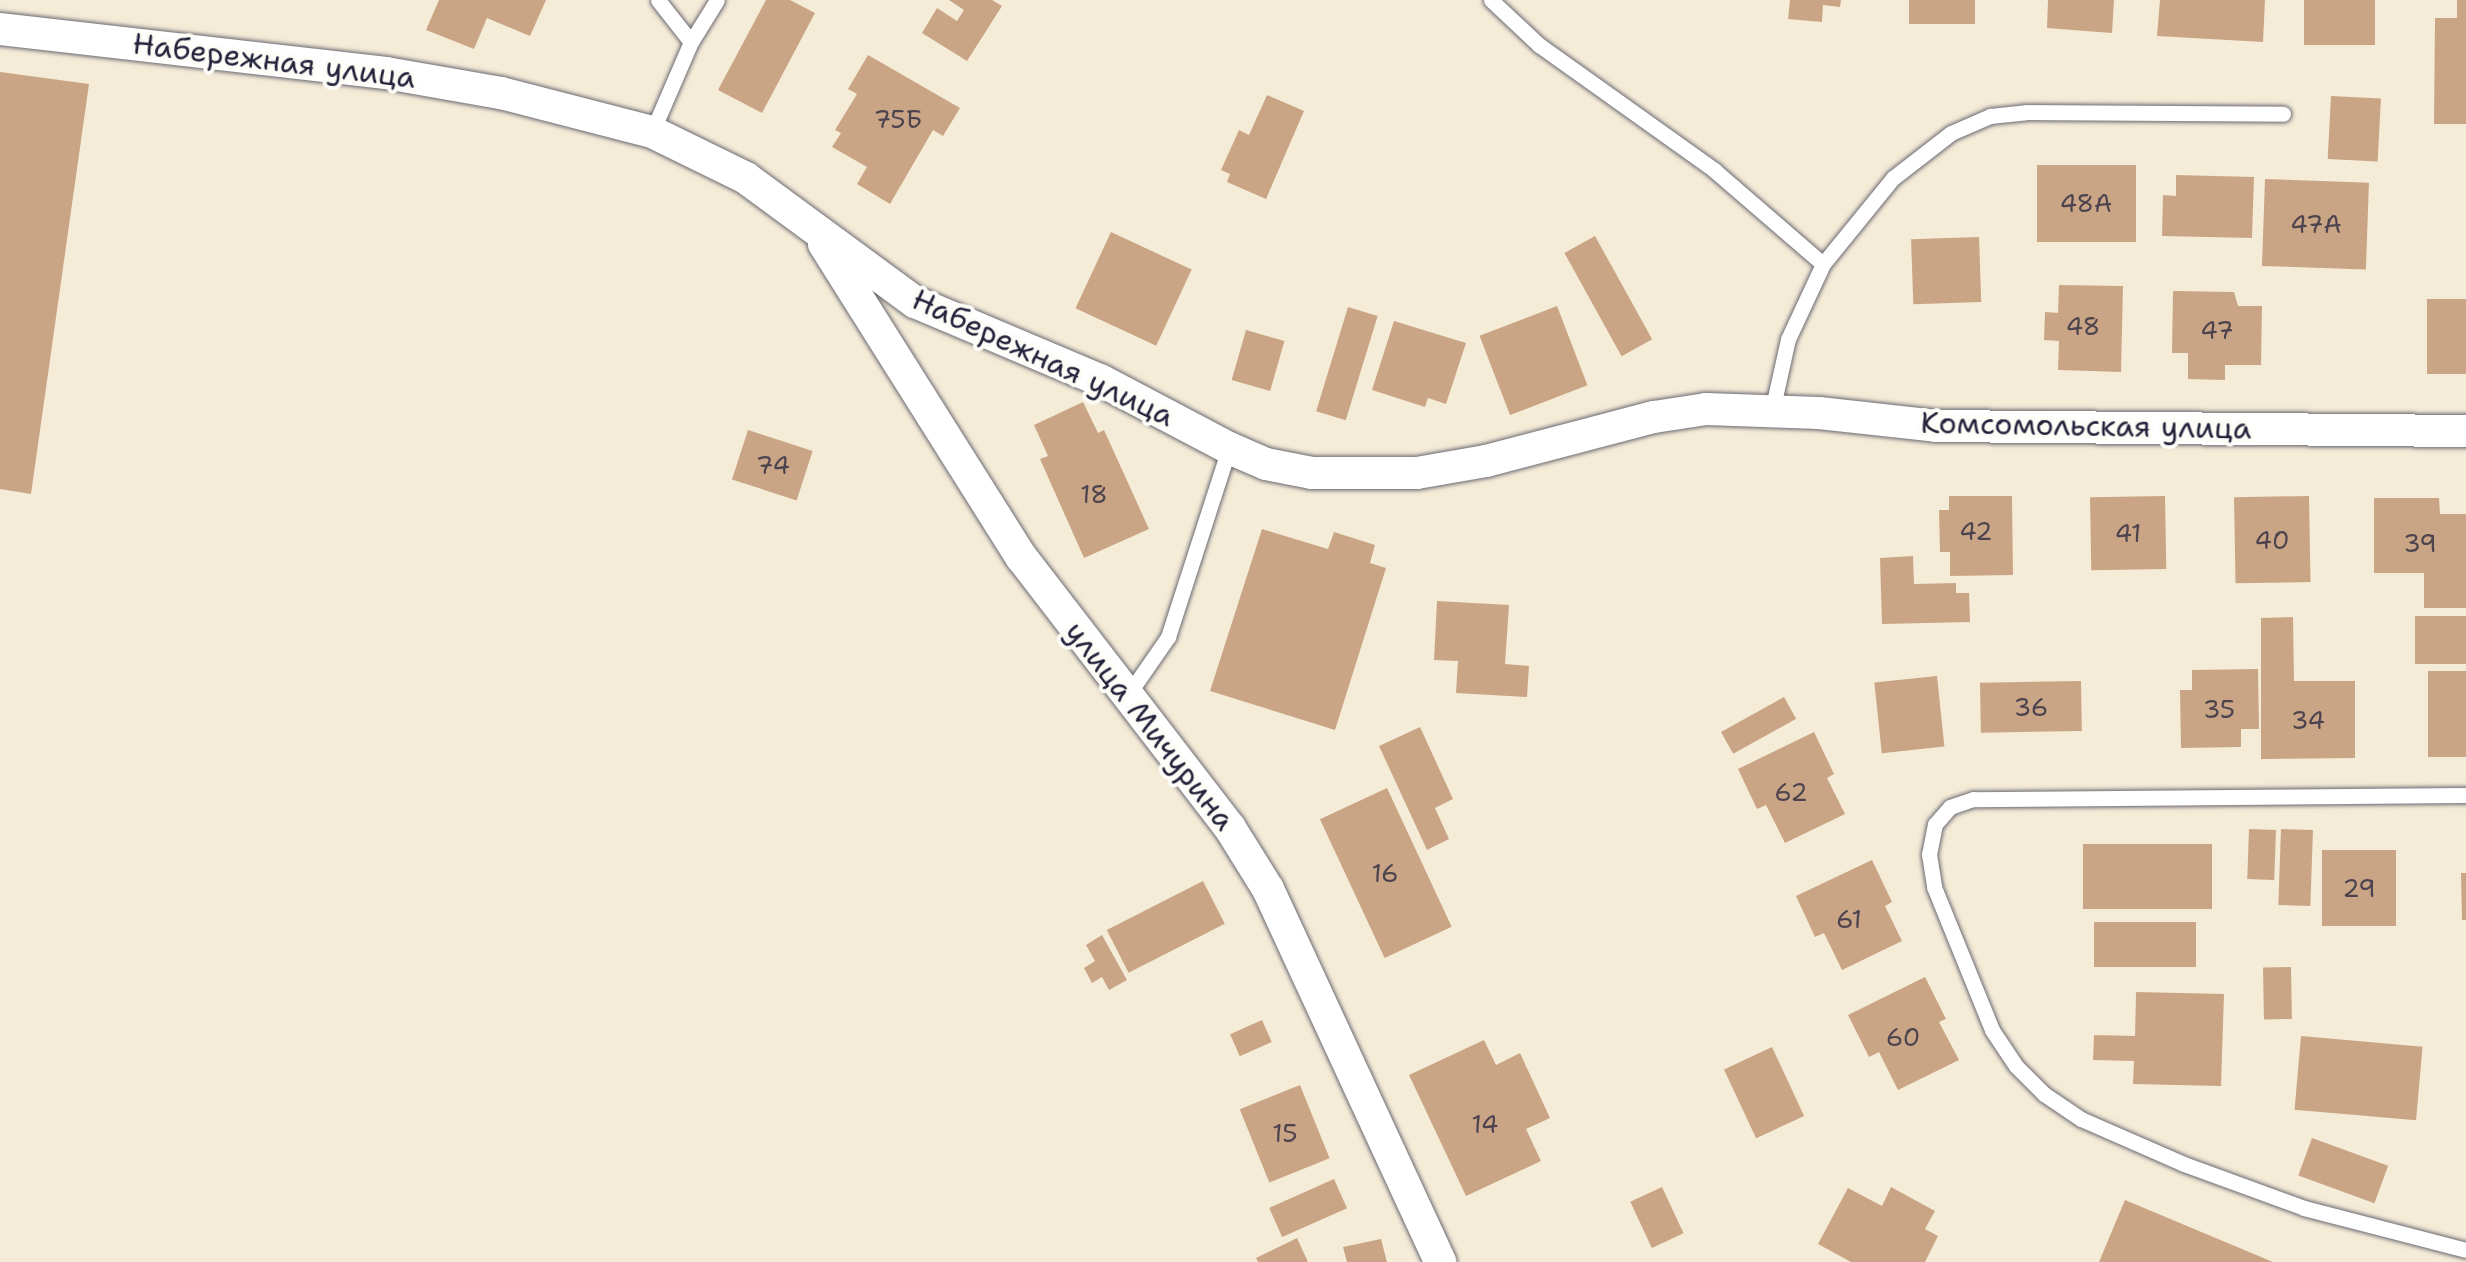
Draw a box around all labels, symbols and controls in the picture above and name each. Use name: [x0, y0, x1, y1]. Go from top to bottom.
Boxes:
street label: Набережная улица: [131, 26, 417, 96]
house number: 75Б: [874, 104, 922, 134]
house number: 48А: [2060, 188, 2112, 218]
house number: 47А: [2290, 209, 2342, 239]
street label: Набережная улица: [906, 282, 1180, 434]
house number: 48: [2066, 311, 2100, 341]
house number: 47: [2200, 315, 2234, 345]
street label: Комсомольская улица: [1920, 405, 2252, 447]
house number: 74: [756, 450, 790, 480]
house number: 18: [1080, 479, 1108, 509]
house number: 42: [1959, 516, 1993, 546]
house number: 41: [2115, 518, 2141, 548]
house number: 40: [2255, 525, 2289, 555]
house number: 39: [2403, 528, 2437, 558]
street label: улица Мичурина: [1057, 615, 1243, 837]
house number: 36: [2014, 692, 2048, 722]
house number: 35: [2203, 694, 2235, 724]
house number: 34: [2291, 705, 2325, 735]
house number: 62: [1774, 777, 1808, 807]
house number: 16: [1371, 858, 1399, 888]
house number: 29: [2342, 873, 2376, 903]
house number: 61: [1836, 904, 1862, 934]
house number: 60: [1886, 1022, 1920, 1052]
house number: 14: [1472, 1109, 1498, 1139]
house number: 15: [1272, 1118, 1298, 1148]

